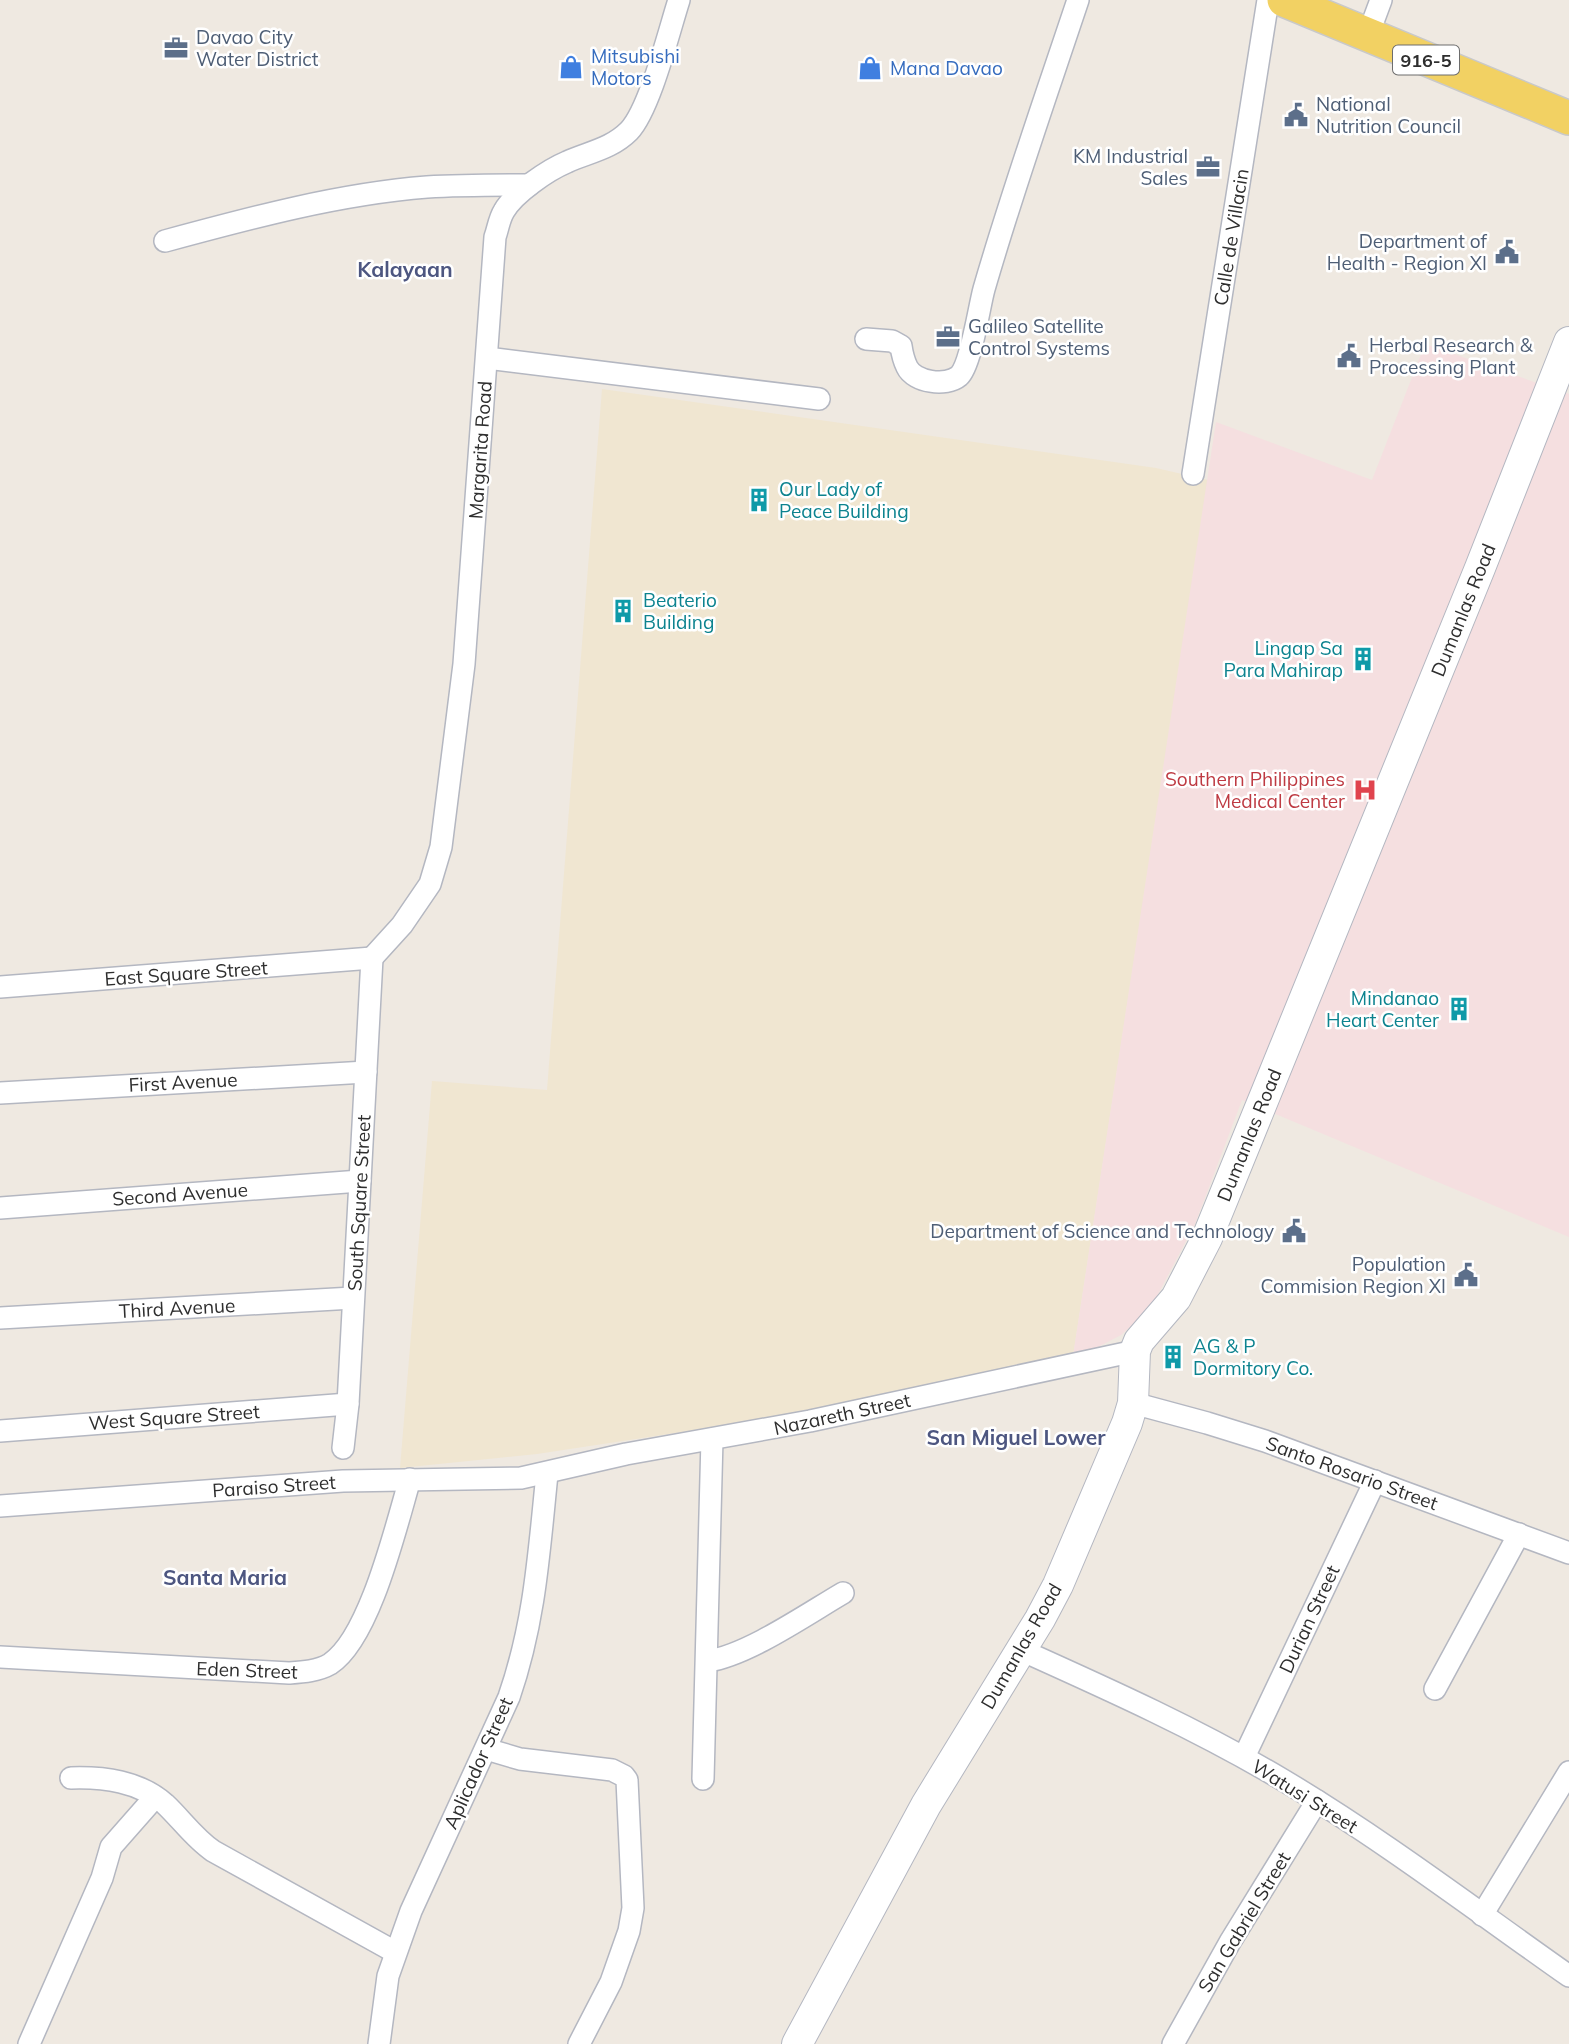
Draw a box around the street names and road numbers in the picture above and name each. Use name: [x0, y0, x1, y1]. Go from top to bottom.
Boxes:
road number: 916-5: [1393, 46, 1459, 74]
street label: Calle de Villacin: [1208, 167, 1254, 307]
street label: Margarita Road: [463, 380, 497, 520]
street label: Dumanlas Road: [1425, 540, 1501, 680]
street label: East Square Street: [104, 955, 269, 991]
street label: Dumanlas Road: [1211, 1065, 1287, 1205]
street label: First Avenue: [128, 1067, 238, 1097]
street label: South Square Street: [342, 1114, 376, 1292]
street label: Second Avenue: [111, 1177, 249, 1211]
street label: Third Avenue: [118, 1293, 236, 1323]
street label: Nazareth Street: [771, 1388, 913, 1440]
street label: West Square Street: [88, 1399, 261, 1435]
street label: Santo Rosario Street: [1263, 1431, 1442, 1515]
street label: Paraiso Street: [211, 1470, 337, 1502]
street label: Durian Street: [1273, 1561, 1345, 1677]
street label: Dumanlas Road: [975, 1579, 1067, 1713]
street label: Eden Street: [196, 1656, 298, 1684]
street label: Aplicador Street: [438, 1693, 518, 1833]
street label: Watusi Street: [1248, 1754, 1363, 1838]
street label: San Gabriel Street: [1193, 1847, 1296, 1997]

